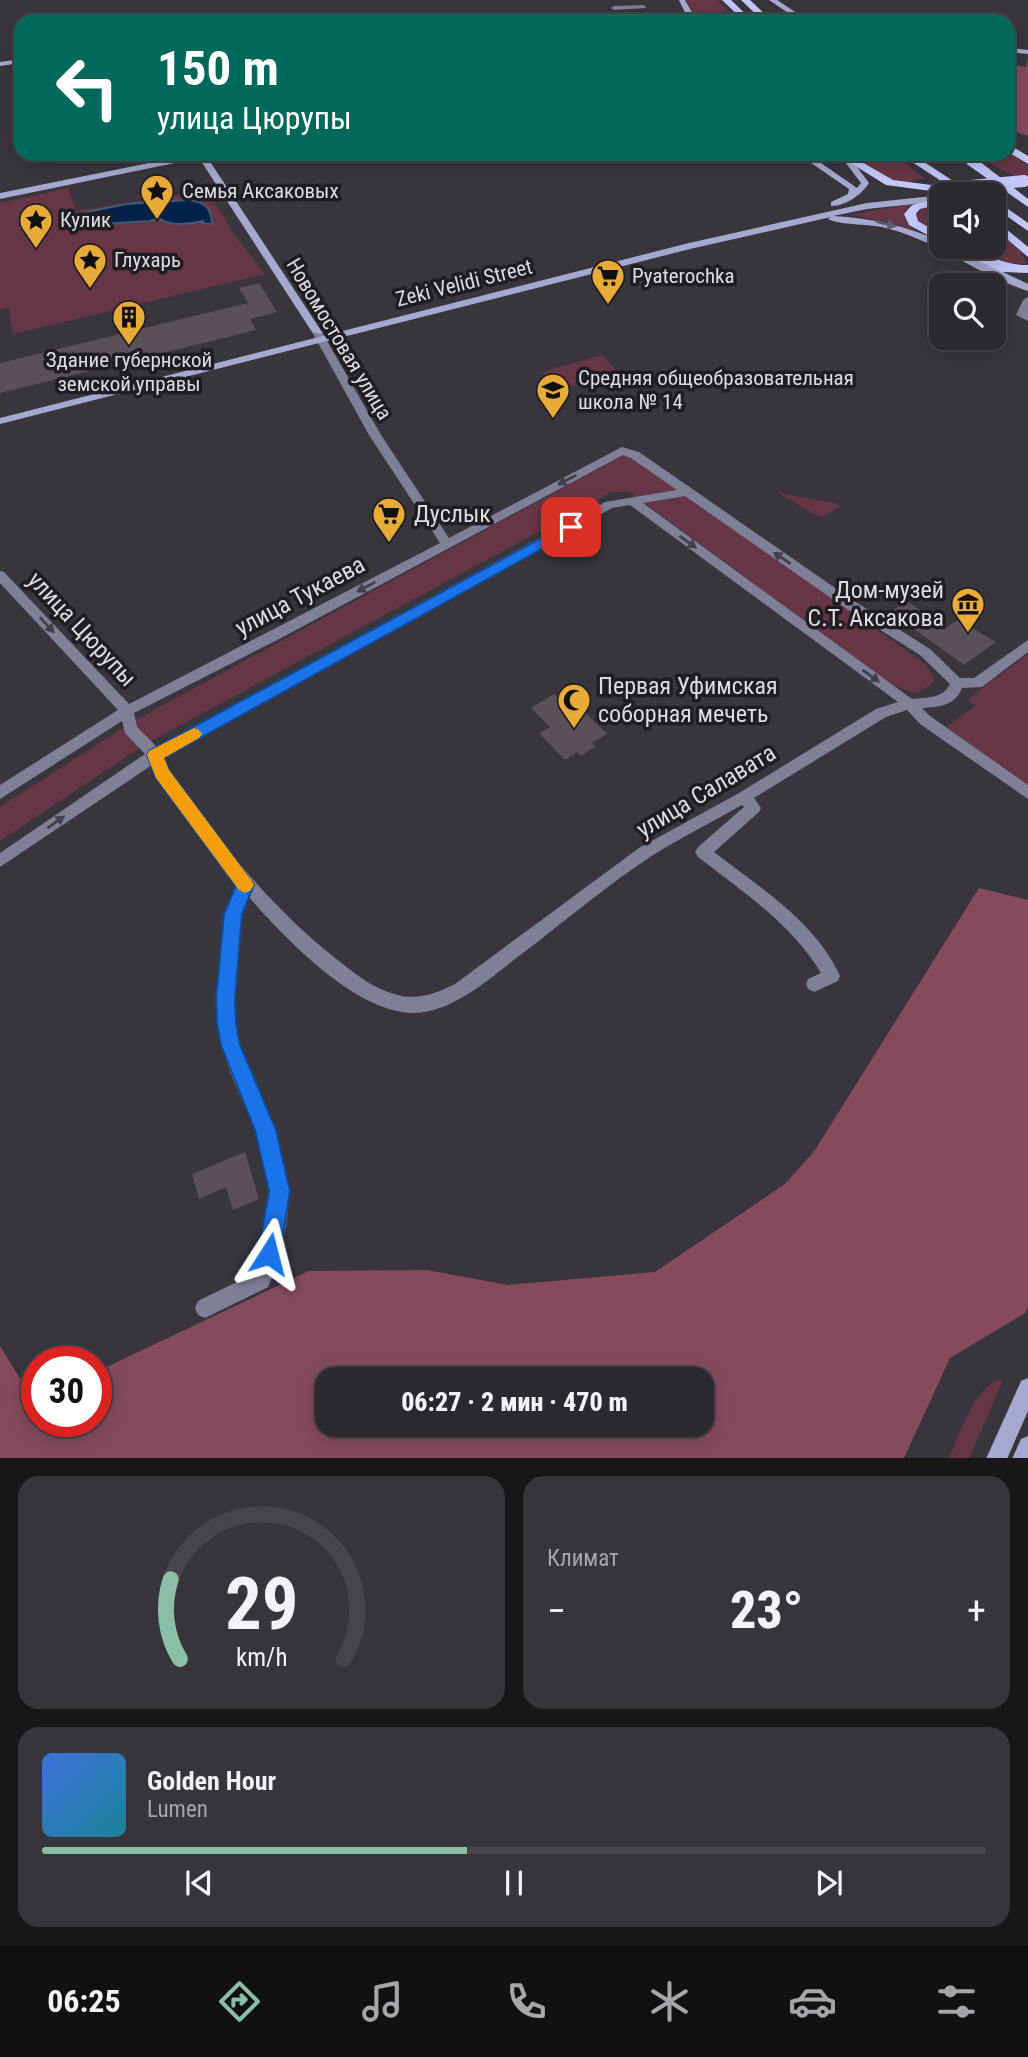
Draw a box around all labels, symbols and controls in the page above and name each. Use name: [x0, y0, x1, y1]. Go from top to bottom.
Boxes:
text: 150 m: [157, 40, 279, 97]
icon: left: [42, 42, 133, 133]
text: улица Цюрупы: [157, 99, 352, 137]
place icon: Семья Аксаковых: [138, 172, 176, 221]
place label: Семья Аксаковых: [182, 179, 339, 203]
map controls: [929, 182, 1006, 350]
button: sound: [929, 182, 1006, 259]
place icon: Кулик: [17, 201, 55, 250]
place label: Кулик: [60, 208, 111, 232]
one-way arrow: [875, 219, 897, 230]
place icon: Глухарь: [71, 241, 109, 290]
place label: Глухарь: [114, 248, 181, 272]
street label: Новомостовая улица: [281, 254, 397, 424]
street label: Zeki Velidi Street: [393, 254, 535, 312]
supermarket icon: Pyaterochka: [589, 257, 627, 306]
place label: Pyaterochka: [632, 264, 735, 288]
button: search: [929, 273, 1006, 350]
building icon: Здание губернской земской управы: [110, 298, 148, 347]
place label: Здание губернской земской управы: [46, 348, 212, 396]
place label: Средняя общеобразовательная школа № 14: [578, 366, 854, 414]
school or university icon: Средняя общеобразовательная школа № 14: [534, 371, 572, 420]
one-way arrow: [557, 475, 577, 486]
supermarket icon: Дуслык: [370, 495, 408, 544]
pin: [541, 497, 601, 557]
place label: Дуслык: [414, 500, 491, 528]
icon: arrive: [552, 508, 590, 546]
one-way arrow: [679, 534, 697, 548]
street label: улица Тукаева: [230, 550, 370, 642]
one-way arrow: [773, 551, 791, 565]
street label: улица Цюрупы: [22, 566, 142, 692]
place label: Дом-музей С.Т. Аксакова: [808, 576, 944, 632]
one-way arrow: [356, 581, 376, 592]
museum icon: Дом-музей С.Т. Аксакова: [949, 585, 987, 634]
one-way arrow: [38, 616, 54, 633]
one-way arrow: [862, 668, 880, 683]
place label: Первая Уфимская соборная мечеть: [598, 672, 778, 728]
mosque icon: Первая Уфимская соборная мечеть: [555, 681, 593, 730]
street label: улица Салавата: [631, 738, 781, 844]
one-way arrow: [47, 815, 65, 829]
position arrow: [232, 1217, 306, 1291]
speed limit sign: 30: [21, 1346, 112, 1437]
text: 06:27 · 2 мин · 470 m: [401, 1387, 628, 1417]
text: Климат: [547, 1545, 619, 1572]
text: 29: [225, 1561, 298, 1647]
text: 23°: [730, 1580, 803, 1641]
text: −: [547, 1589, 566, 1633]
text: +: [967, 1589, 986, 1633]
text: km/h: [236, 1642, 287, 1671]
text: Golden Hour: [147, 1766, 276, 1796]
text: Lumen: [147, 1796, 208, 1823]
icon: previous: [180, 1864, 218, 1902]
icon: pause: [495, 1864, 533, 1902]
icon: next: [810, 1864, 848, 1902]
icon: directions: [215, 1977, 264, 2026]
icon: music: [358, 1977, 407, 2026]
icon: phone: [502, 1977, 551, 2026]
icon: climate: [645, 1977, 694, 2026]
icon: car: [788, 1977, 837, 2026]
icon: filters: [932, 1977, 981, 2026]
text: 06:25: [47, 1982, 121, 2020]

